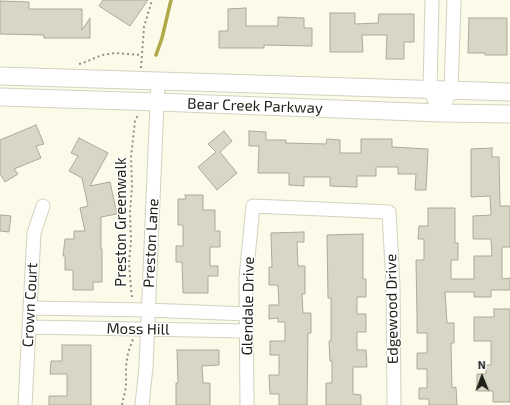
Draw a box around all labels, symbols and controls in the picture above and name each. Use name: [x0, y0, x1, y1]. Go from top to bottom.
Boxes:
street label: Bear Creek Parkway: [187, 95, 323, 117]
street label: Preston Greenwalk: [112, 157, 130, 287]
street label: Preston Lane: [140, 198, 162, 288]
street label: Edgewood Drive: [382, 254, 402, 364]
street label: Glendale Drive: [238, 256, 258, 356]
street label: Crown Court: [19, 262, 41, 348]
street label: Moss Hill: [106, 319, 170, 339]
north arrow: [462, 357, 502, 397]
text: N: [478, 358, 486, 371]

